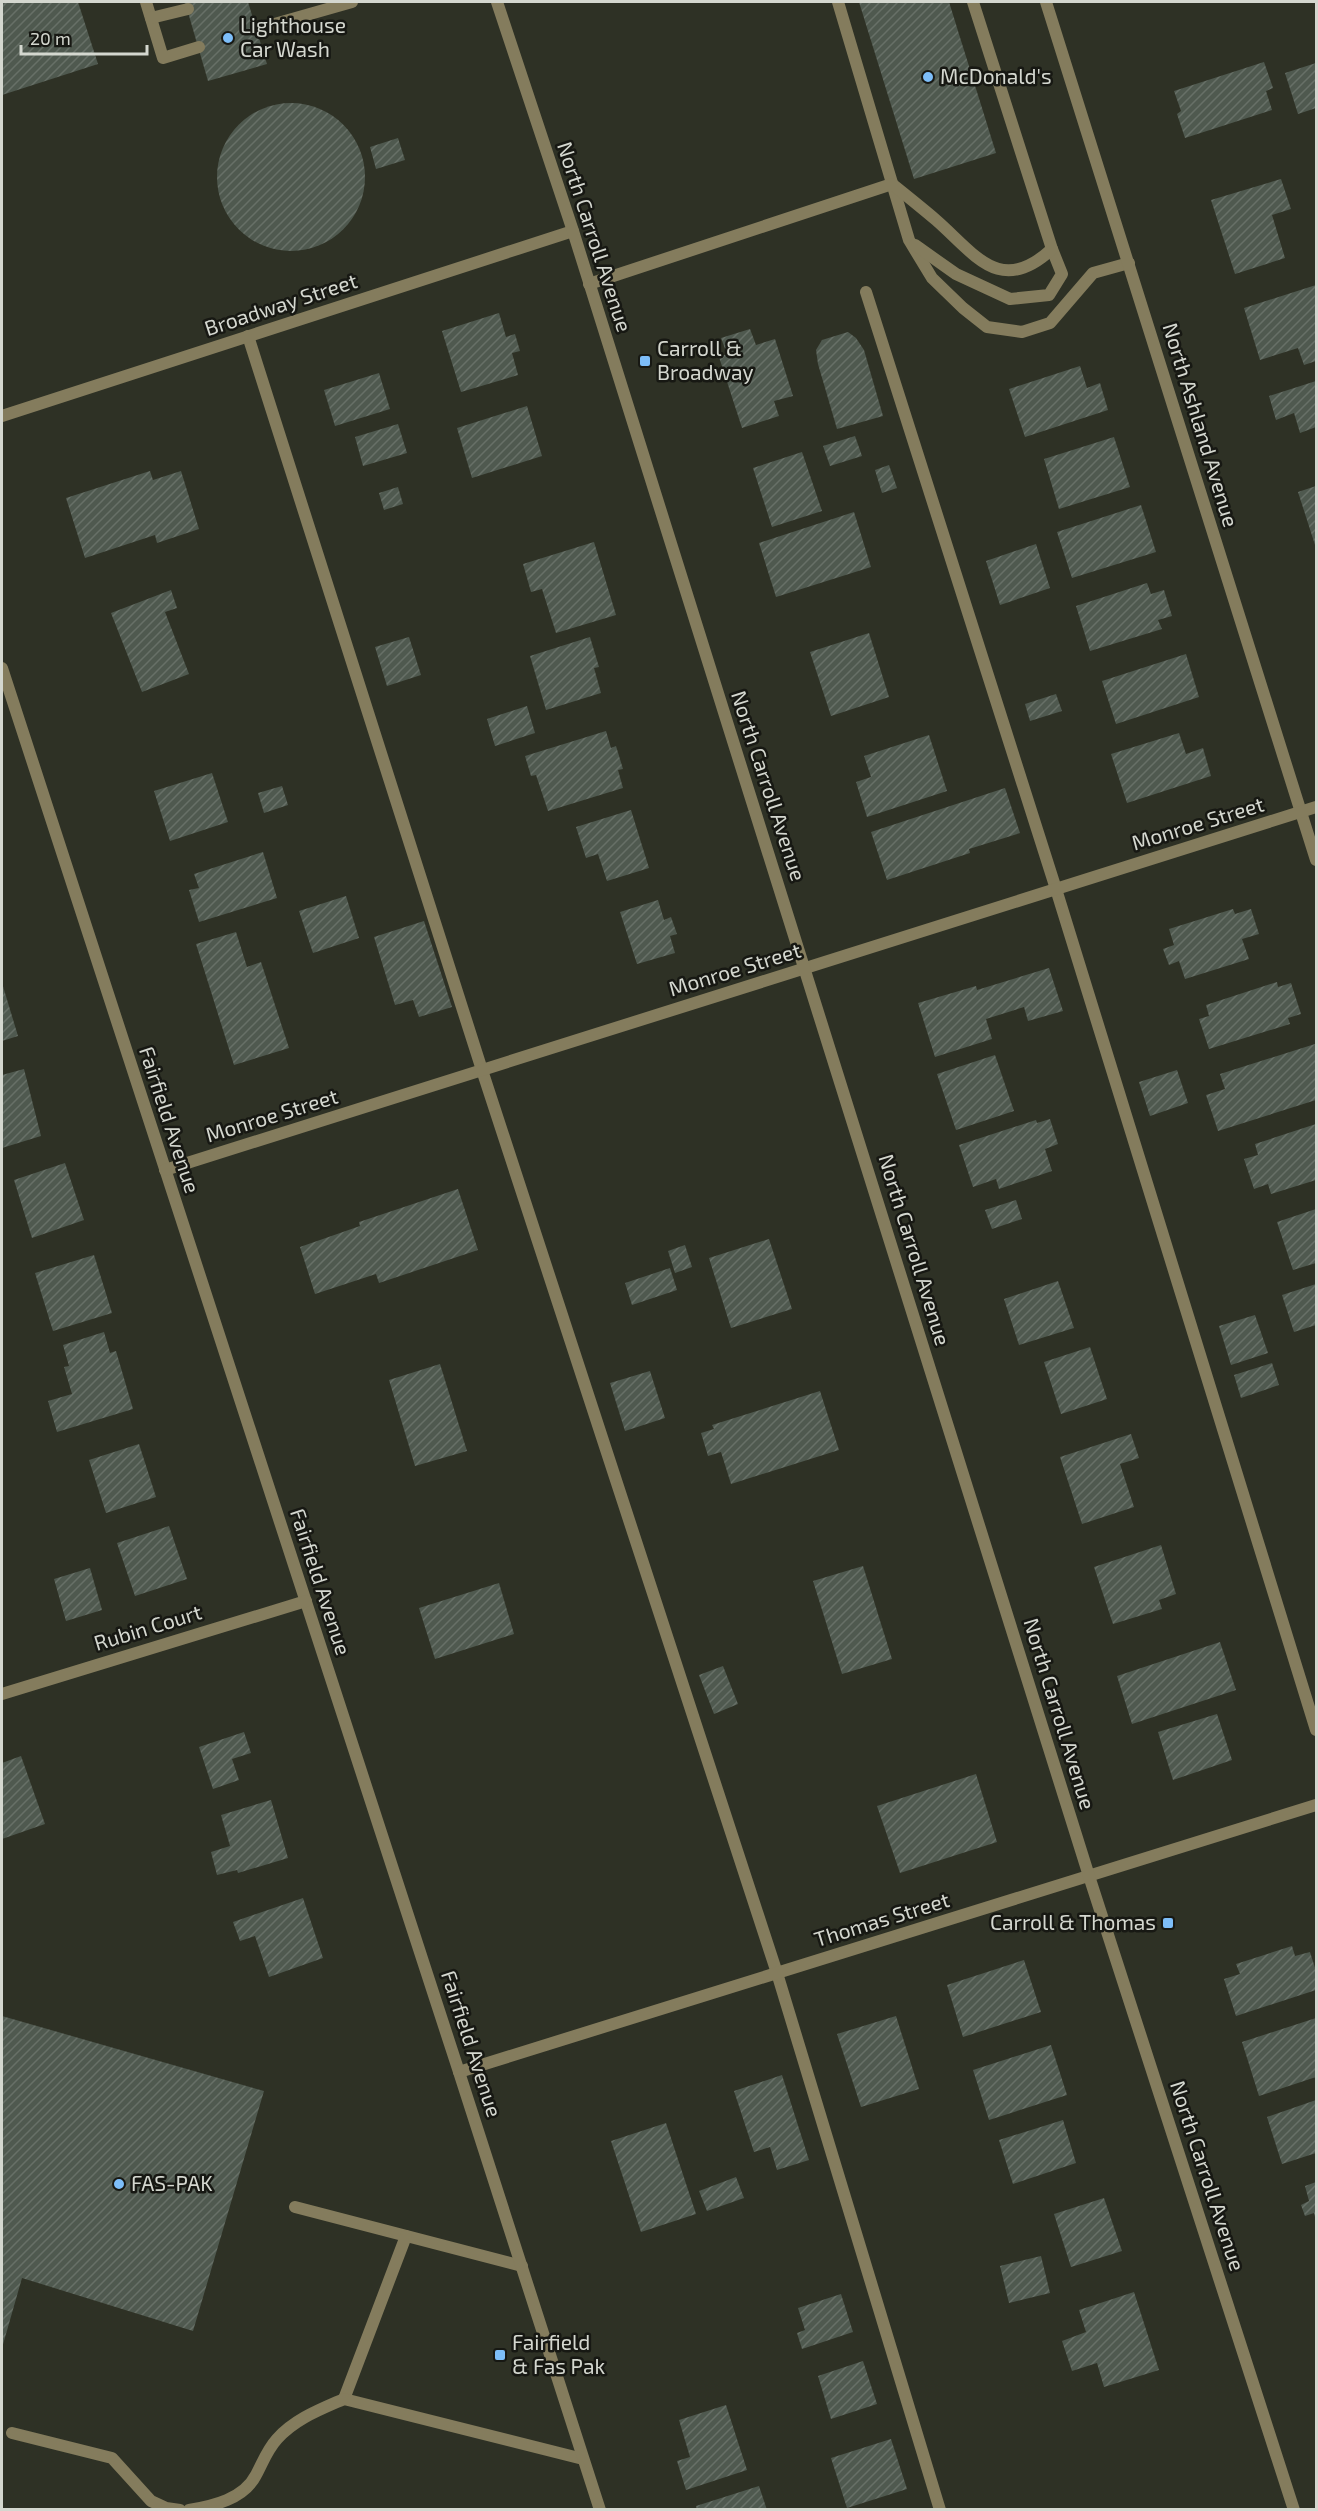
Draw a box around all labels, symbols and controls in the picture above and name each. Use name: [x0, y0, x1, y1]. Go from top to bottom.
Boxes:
place label: Lighthouse Car Wash: [240, 12, 346, 61]
scale bar: [21, 18, 147, 56]
text: 20 m: [30, 27, 71, 49]
marker: Lighthouse Car Wash: [221, 31, 235, 45]
place label: McDonald's: [940, 63, 1052, 88]
marker: McDonald's: [921, 70, 935, 84]
street label: North Carroll Avenue: [553, 138, 638, 335]
street label: Broadway Street: [201, 267, 360, 340]
street label: North Ashland Avenue: [1158, 320, 1244, 530]
place label: Carroll & Broadway: [657, 335, 754, 384]
marker: Carroll & Broadway: [638, 354, 652, 368]
street label: North Carroll Avenue: [727, 687, 812, 884]
street label: Monroe Street: [1128, 791, 1267, 855]
street label: Monroe Street: [665, 937, 804, 1001]
street label: Fairfield Avenue: [135, 1043, 206, 1196]
street label: Monroe Street: [202, 1083, 341, 1147]
street label: North Carroll Avenue: [874, 1151, 956, 1348]
street label: Fairfield Avenue: [286, 1505, 357, 1658]
street label: Rubin Court: [91, 1598, 204, 1655]
street label: North Carroll Avenue: [1019, 1615, 1101, 1812]
street label: Thomas Street: [811, 1886, 952, 1951]
place label: Carroll & Thomas: [990, 1909, 1156, 1934]
marker: Carroll & Thomas: [1161, 1916, 1175, 1930]
street label: Fairfield Avenue: [437, 1967, 508, 2120]
street label: North Carroll Avenue: [1166, 2077, 1251, 2274]
place label: FAS-PAK: [131, 2170, 213, 2195]
marker: FAS-PAK: [112, 2177, 126, 2191]
place label: Fairfield & Fas Pak: [512, 2329, 605, 2378]
marker: Fairfield & Fas Pak: [493, 2348, 507, 2362]

